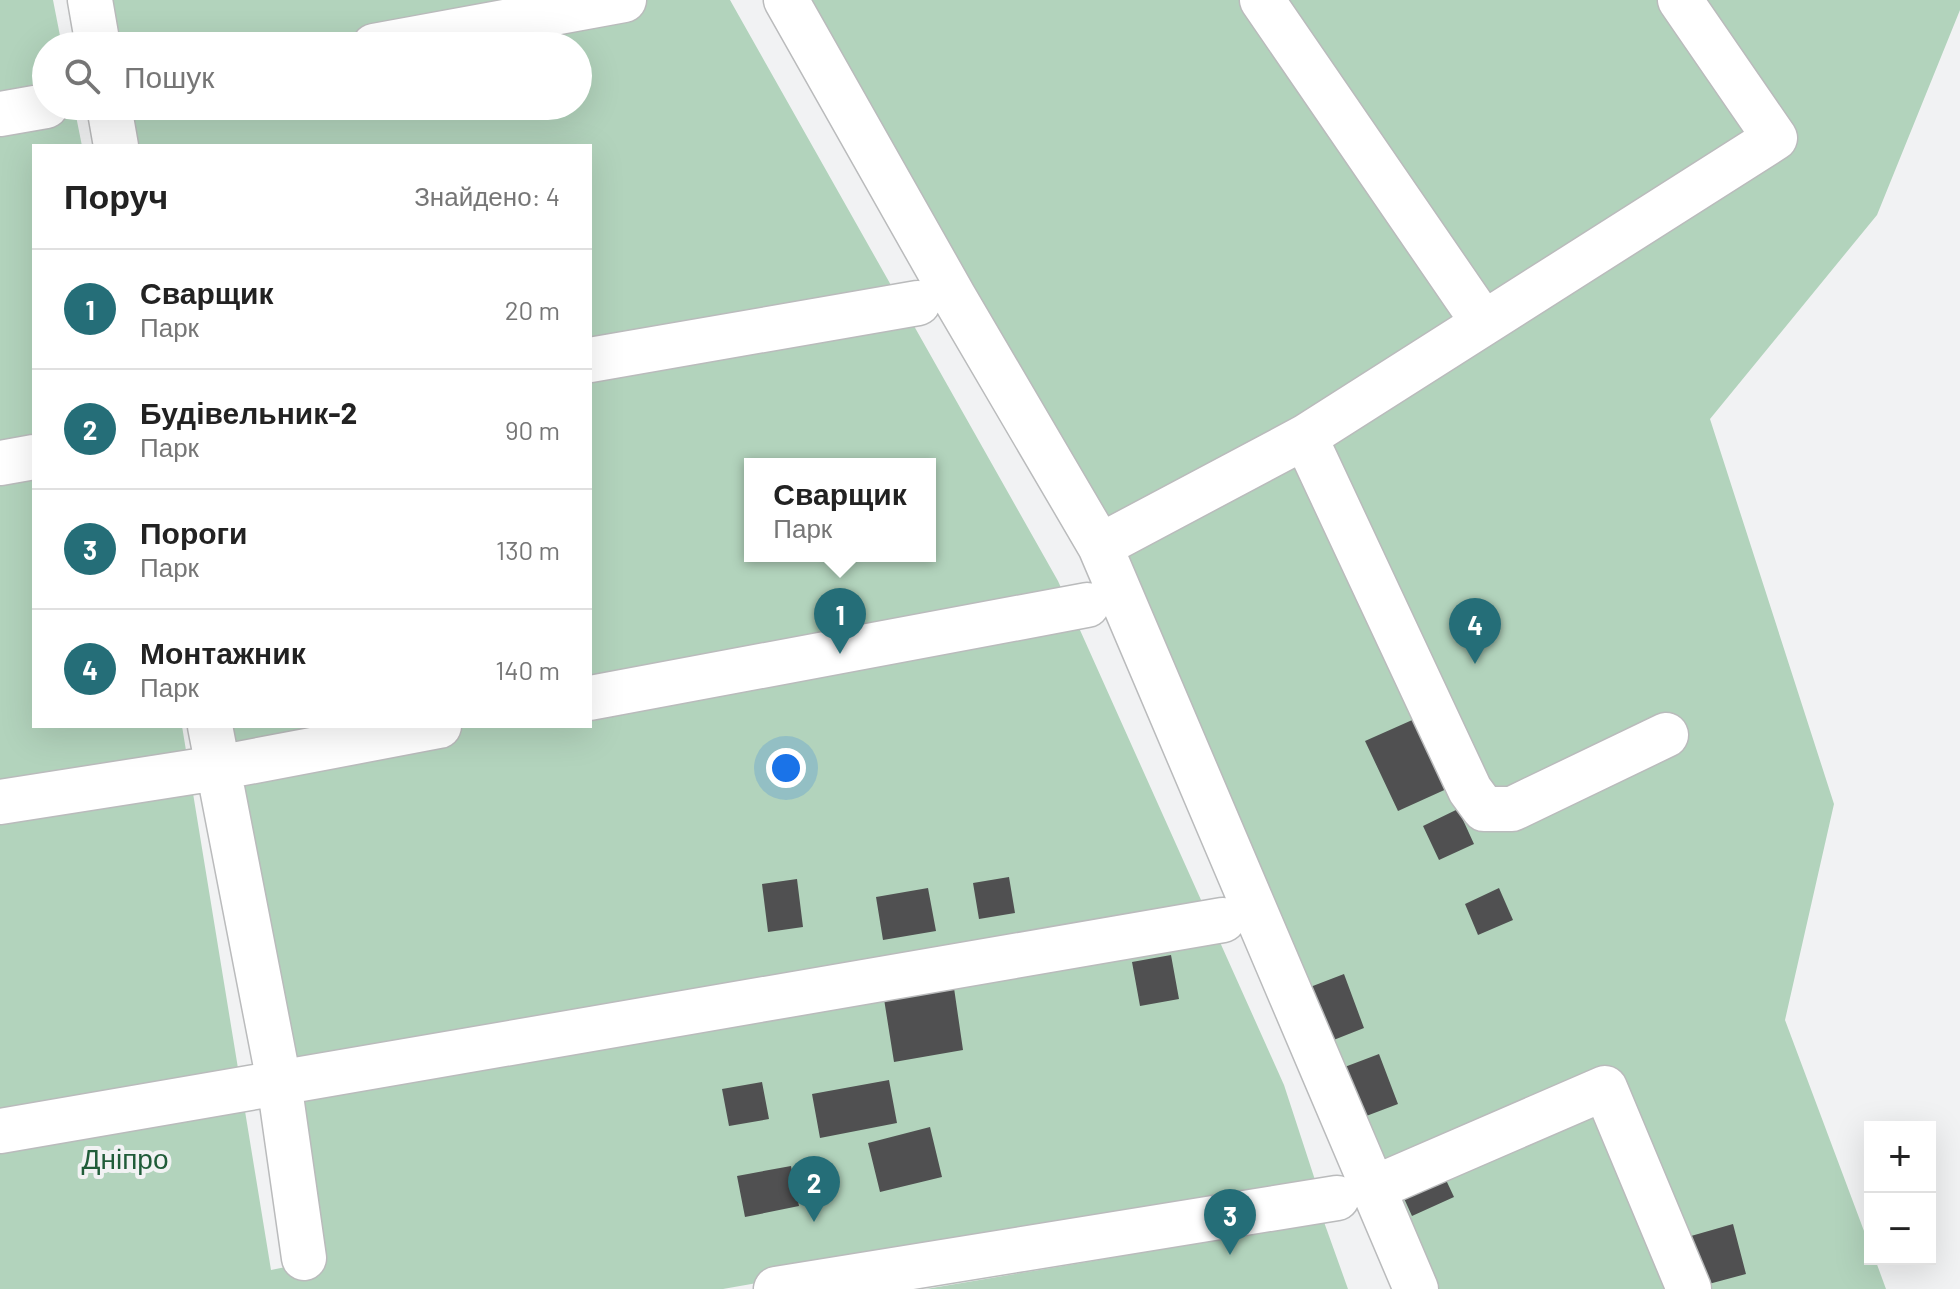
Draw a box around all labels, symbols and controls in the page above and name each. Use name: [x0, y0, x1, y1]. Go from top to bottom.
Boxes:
search box: [32, 32, 592, 120]
icon: search: [60, 54, 104, 98]
text: Пошук: [124, 58, 214, 94]
text: Поруч: [64, 175, 168, 216]
text: Знайдено: 4: [414, 180, 560, 211]
text: Сварщик: [140, 274, 274, 310]
text: 1: [85, 294, 95, 325]
text: 20 m: [505, 294, 560, 325]
text: Парк: [140, 311, 199, 342]
text: Будівельник-2: [140, 394, 357, 430]
text: 2: [83, 414, 97, 445]
text: 90 m: [505, 414, 560, 445]
text: Парк: [140, 431, 199, 462]
popup: [744, 458, 936, 562]
text: Сварщик: [773, 475, 907, 511]
text: Парк: [773, 512, 832, 543]
text: Пороги: [140, 514, 247, 550]
text: 3: [83, 534, 97, 565]
text: 130 m: [496, 534, 560, 565]
text: Парк: [140, 551, 199, 582]
pin: 1: [814, 588, 866, 654]
pin: 4: [1449, 598, 1501, 664]
text: Монтажник: [140, 634, 306, 670]
text: 4: [82, 654, 98, 685]
text: 140 m: [495, 654, 560, 685]
text: Парк: [140, 671, 199, 702]
your location: [766, 748, 806, 788]
map controls: [1864, 1121, 1936, 1265]
button: +: [1864, 1121, 1936, 1193]
park label: Дніпро: [82, 1141, 168, 1175]
pin: 2: [788, 1156, 840, 1222]
pin: 3: [1204, 1189, 1256, 1255]
button: −: [1864, 1193, 1936, 1265]

